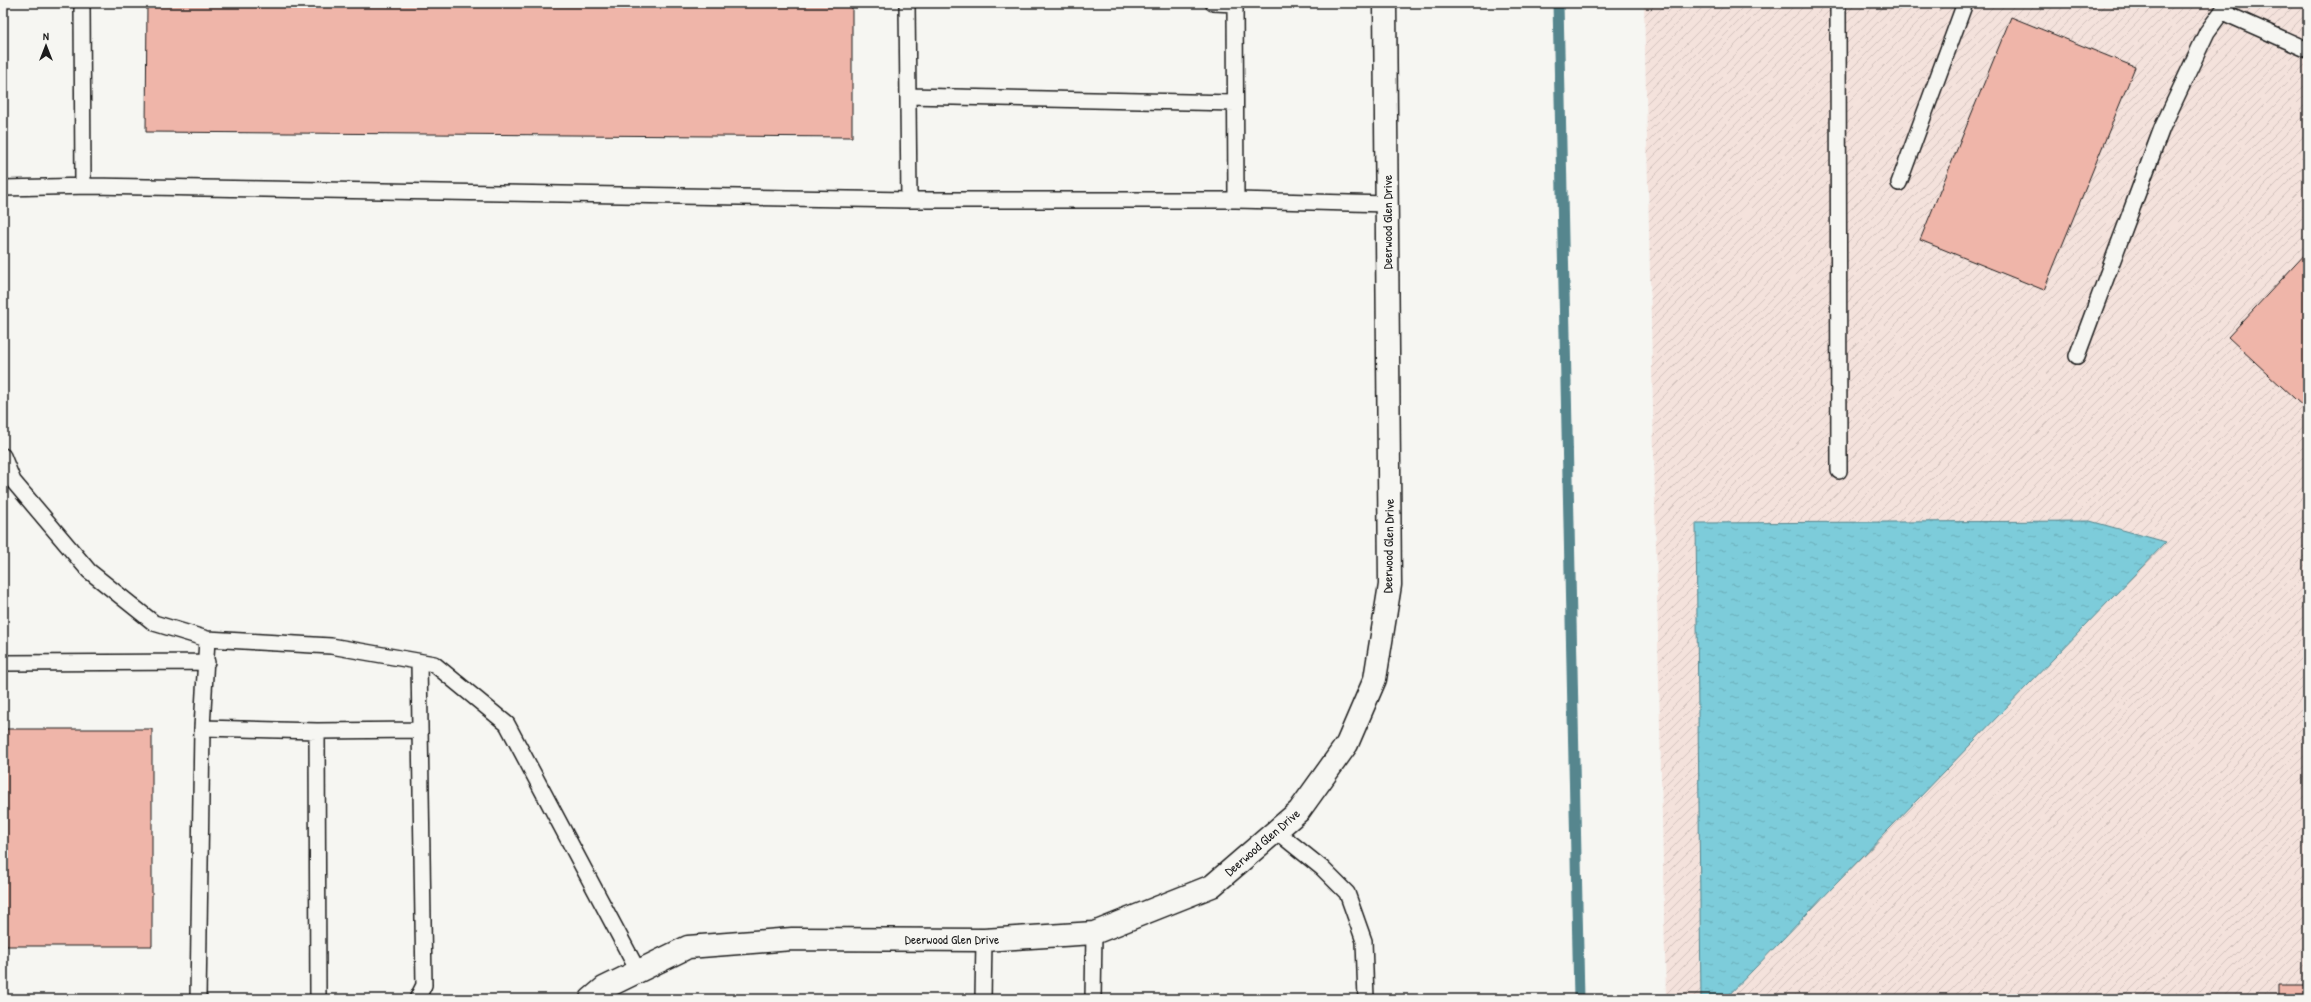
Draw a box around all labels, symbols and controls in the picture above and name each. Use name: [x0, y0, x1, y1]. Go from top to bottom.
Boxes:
north arrow: [26, 26, 66, 66]
text: N: [43, 29, 49, 43]
street label: Deerwood Glen Drive: [1378, 175, 1396, 269]
street label: Deerwood Glen Drive: [1378, 499, 1398, 593]
street label: Deerwood Glen Drive: [1221, 804, 1303, 880]
street label: Deerwood Glen Drive: [905, 930, 999, 948]

